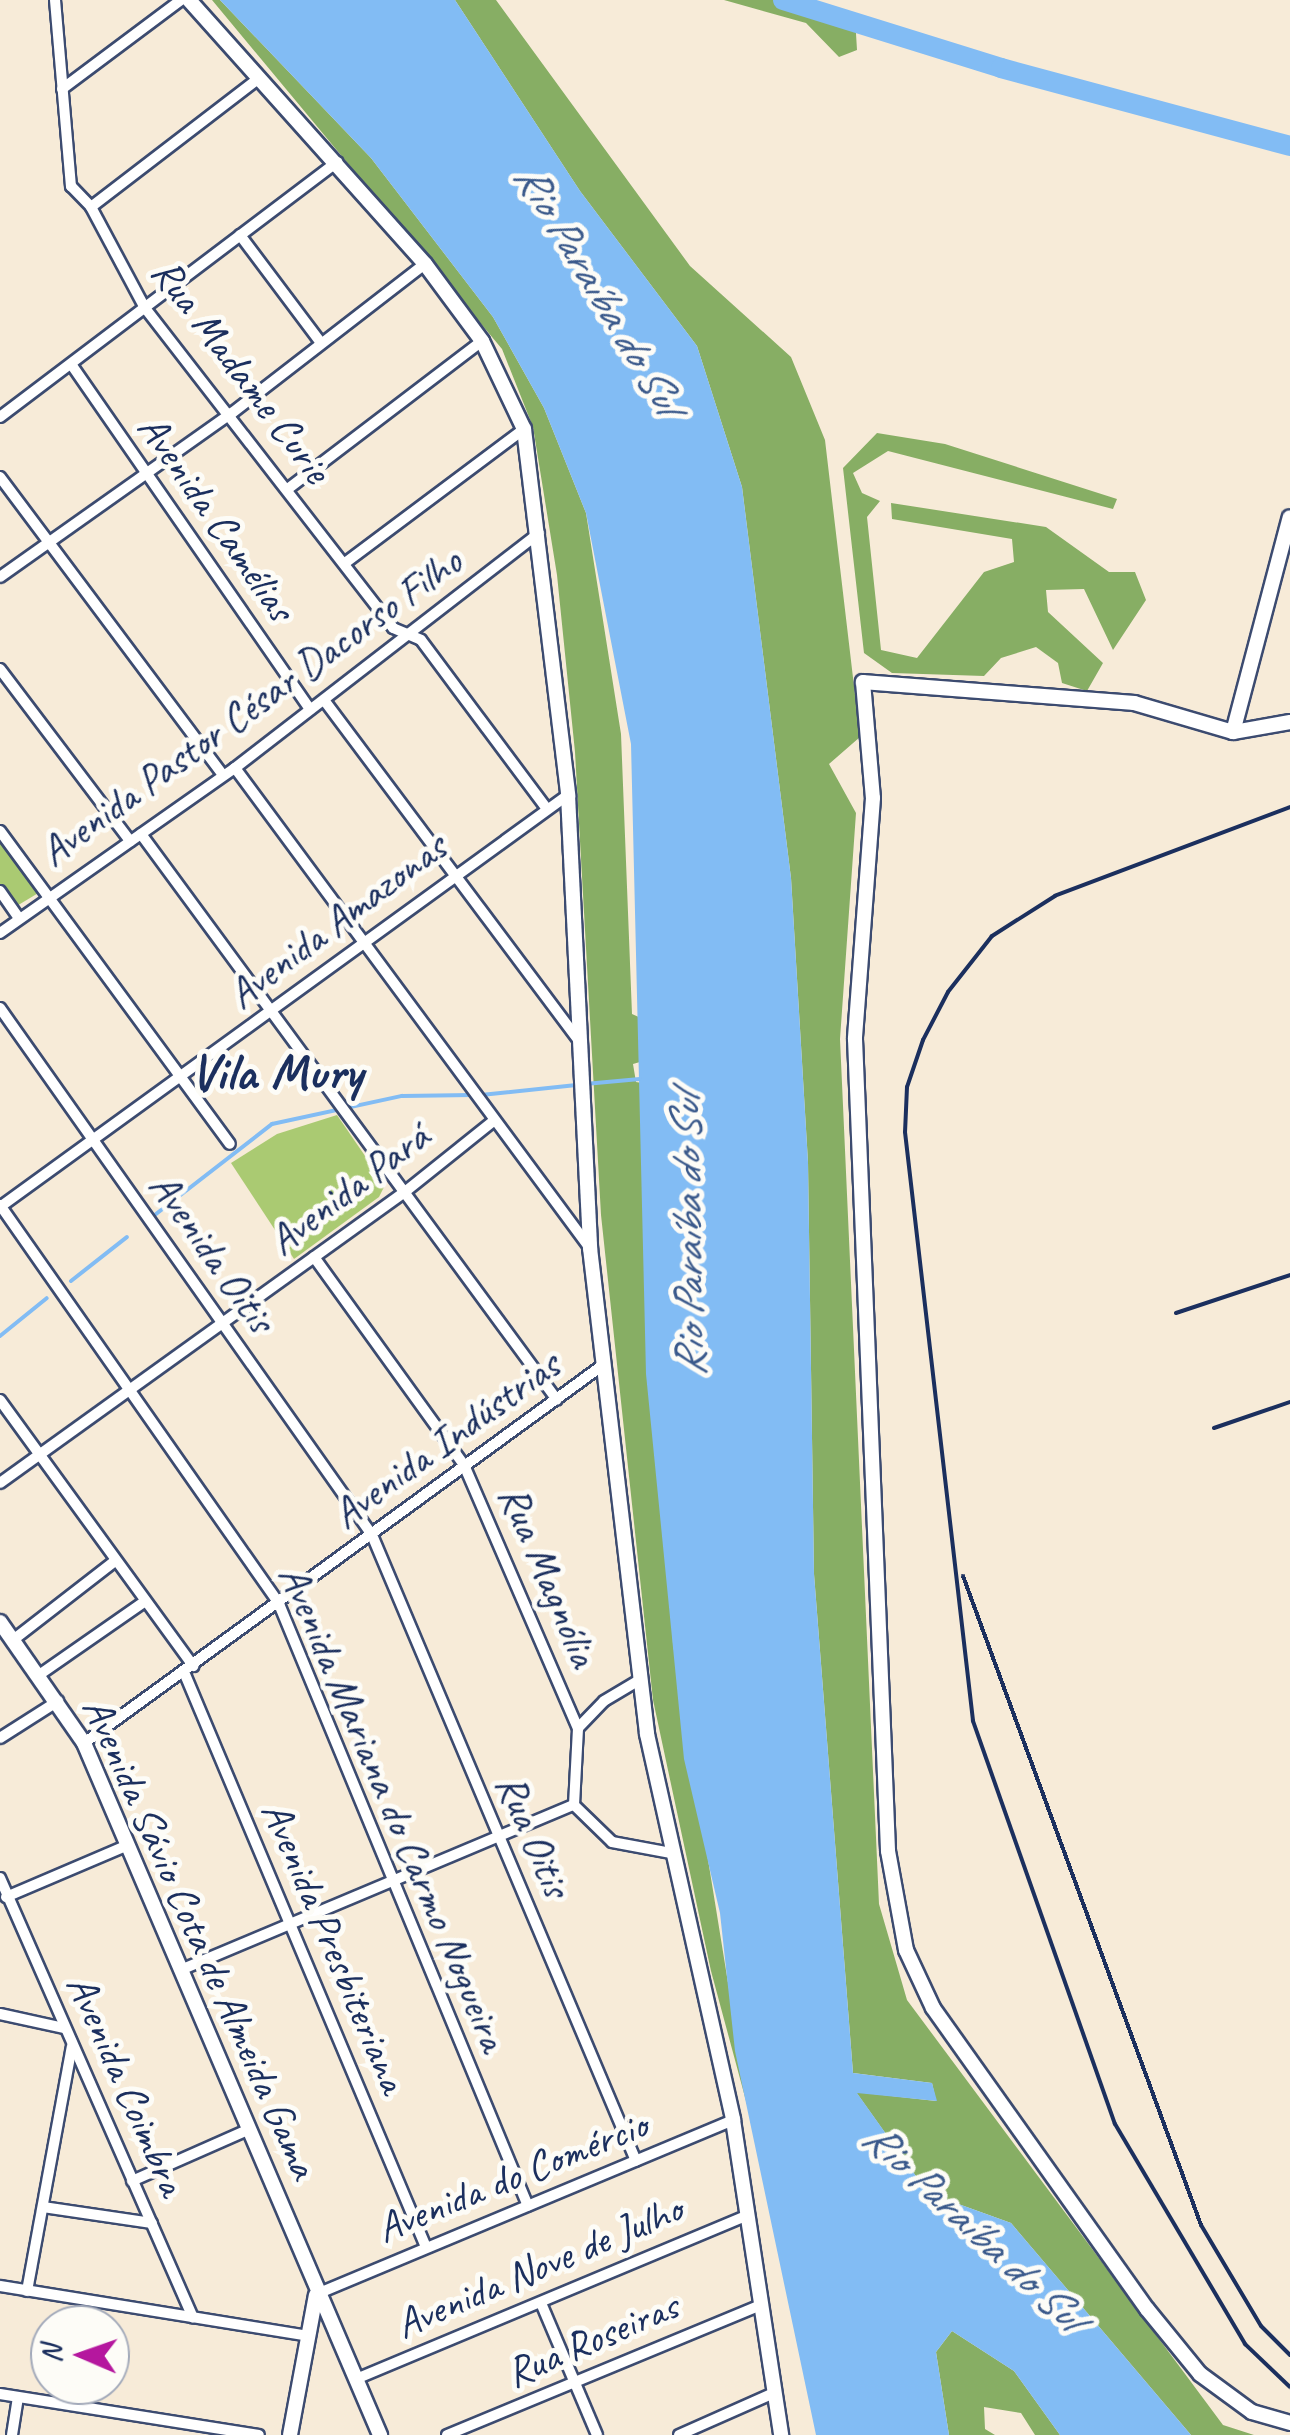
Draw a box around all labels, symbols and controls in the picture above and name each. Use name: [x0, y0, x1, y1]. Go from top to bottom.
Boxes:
water label: Rio Paraíba do Sul: [503, 154, 693, 422]
street label: Rua Madame Curie: [141, 249, 341, 493]
street label: Avenida Camélias: [126, 405, 306, 631]
street label: Avenida Pastor César Dacorso Filho: [30, 537, 472, 877]
street label: Avenida Amazonas: [218, 822, 456, 1020]
district label: Vila Mury: [190, 1042, 362, 1104]
water label: Rio Paraíba do Sul: [659, 1095, 717, 1377]
street label: Avenida Pará: [258, 1112, 440, 1266]
street label: Avenida Oitis: [138, 1163, 286, 1343]
street label: Avenida Indústrias: [322, 1341, 570, 1539]
street label: Rua Magnólia: [487, 1477, 609, 1675]
street label: Avenida Mariana do Carmo Nogueira: [267, 1557, 519, 2059]
street label: Avenida Sávio Cota de Almeida Gama: [71, 1691, 329, 2185]
street label: Rua Oitis: [485, 1767, 581, 1905]
street label: Avenida Presbiteriana: [250, 1794, 418, 2100]
street label: Avenida Coimbra: [55, 1967, 197, 2203]
street label: Avenida do Comércio: [370, 2100, 654, 2254]
water label: Rio Paraíba do Sul: [852, 2111, 1094, 2341]
street label: Avenida Nove de Julho: [388, 2184, 690, 2350]
street label: Rua Roseiras: [497, 2281, 687, 2399]
north arrow: [30, 2305, 130, 2405]
text: N: [34, 2345, 69, 2363]

